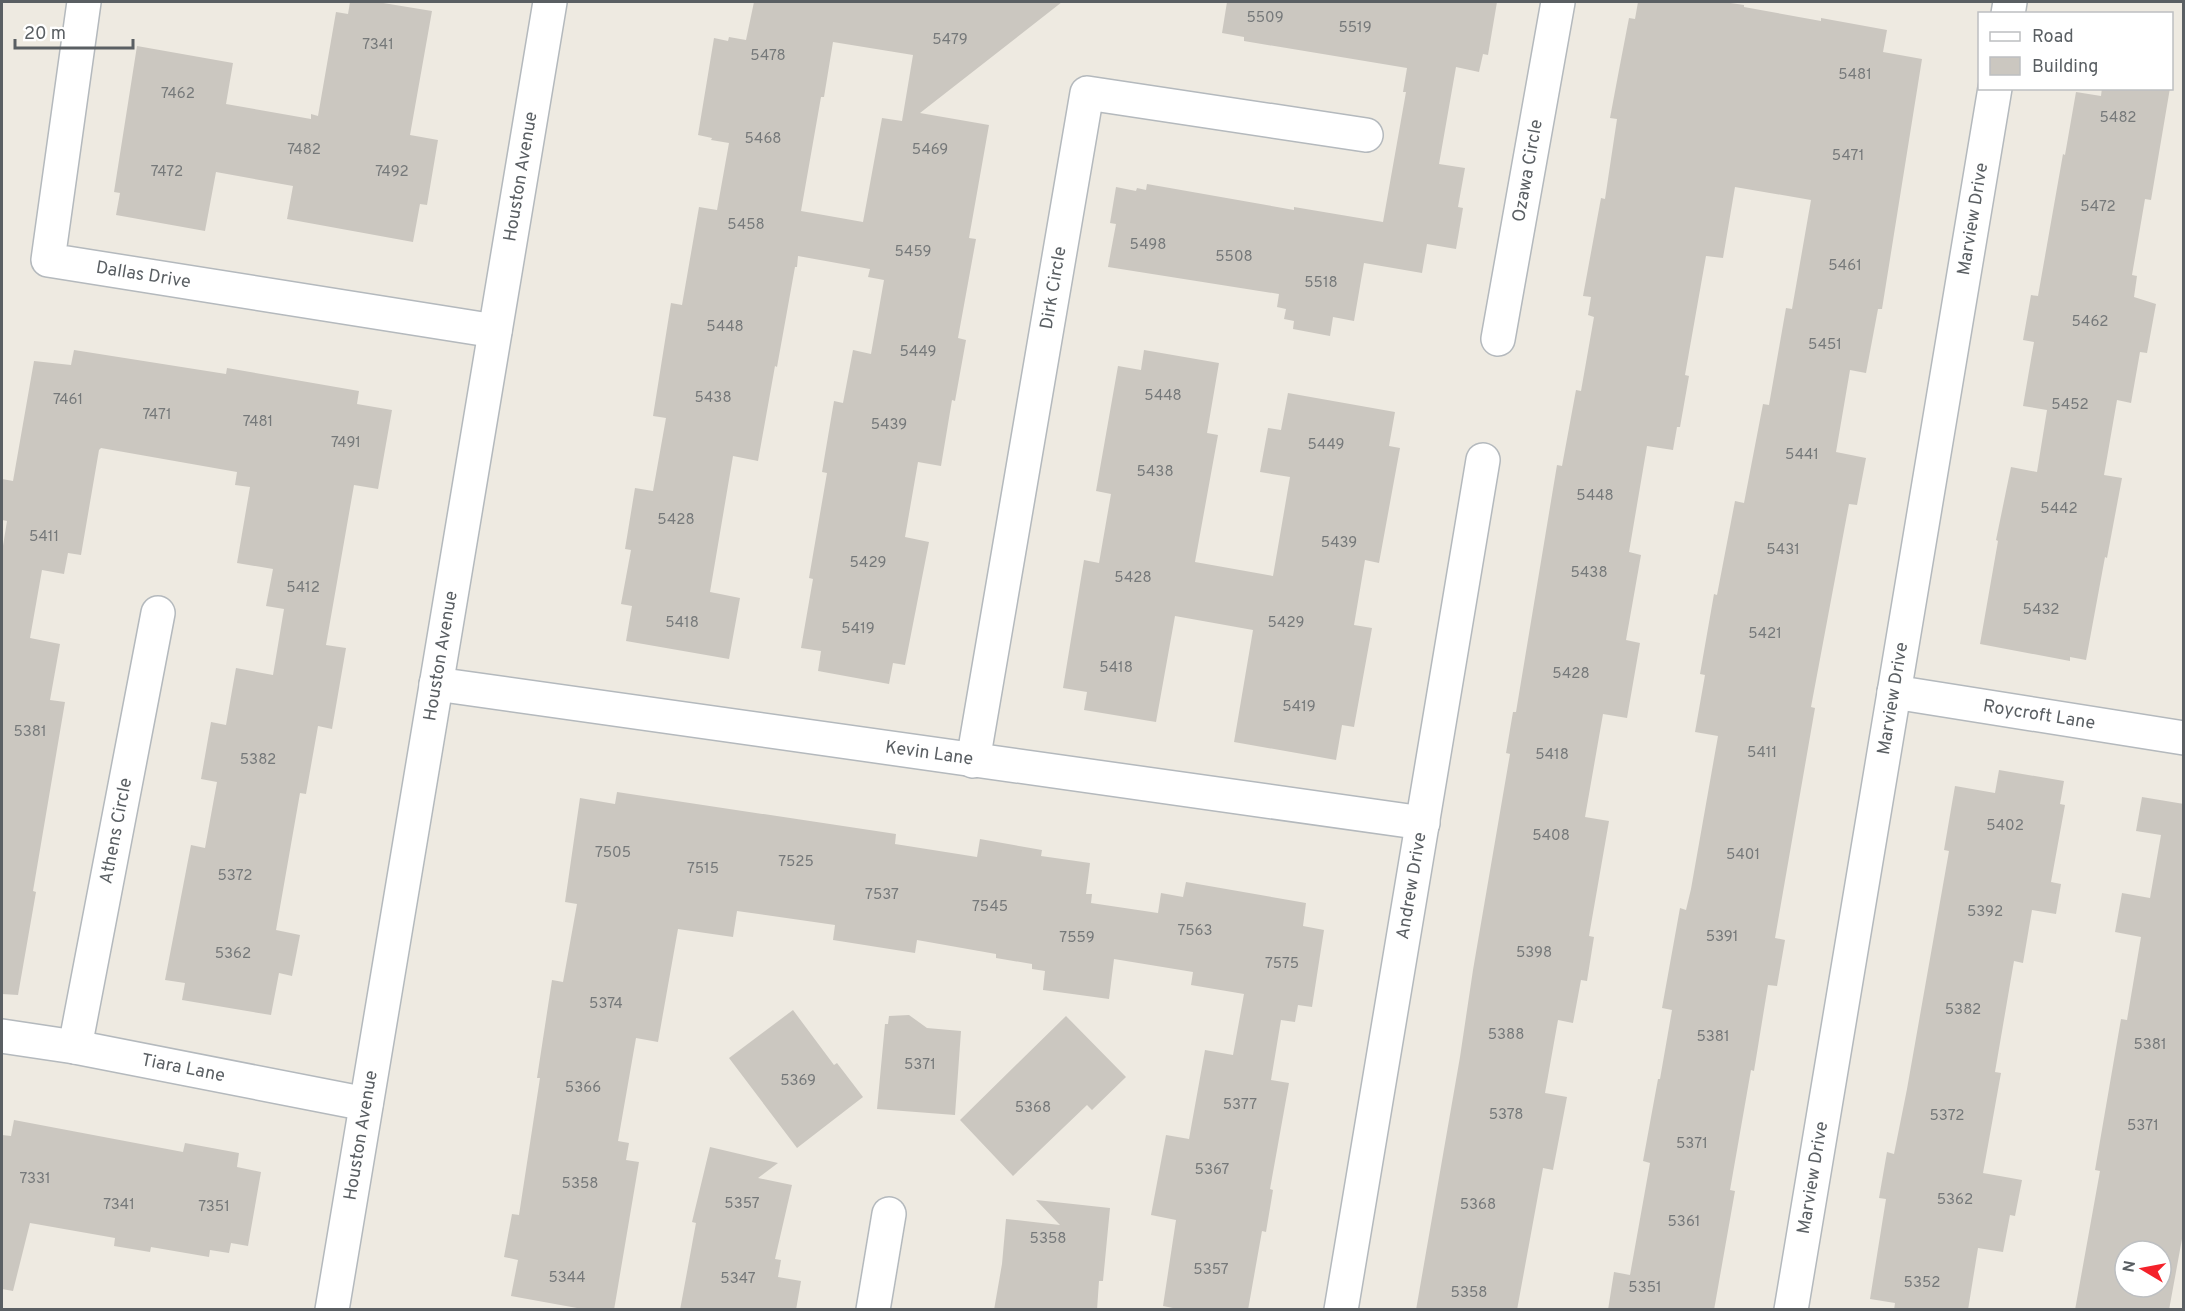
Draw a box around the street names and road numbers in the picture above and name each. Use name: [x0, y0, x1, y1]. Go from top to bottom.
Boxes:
street label: Houston Avenue: [499, 110, 543, 243]
street label: Ozawa Circle: [1508, 118, 1548, 224]
street label: Marview Drive: [1952, 161, 1994, 277]
street label: Dirk Circle: [1035, 245, 1072, 331]
street label: Dallas Drive: [94, 256, 192, 294]
street label: Houston Avenue: [419, 589, 463, 723]
street label: Marview Drive: [1872, 640, 1914, 757]
street label: Roycroft Lane: [1981, 695, 2097, 735]
street label: Kevin Lane: [884, 736, 975, 771]
street label: Athens Circle: [95, 776, 138, 886]
street label: Andrew Drive: [1392, 830, 1432, 941]
street label: Tiara Lane: [139, 1049, 227, 1088]
street label: Houston Avenue: [339, 1069, 383, 1202]
street label: Marview Drive: [1792, 1120, 1834, 1236]

